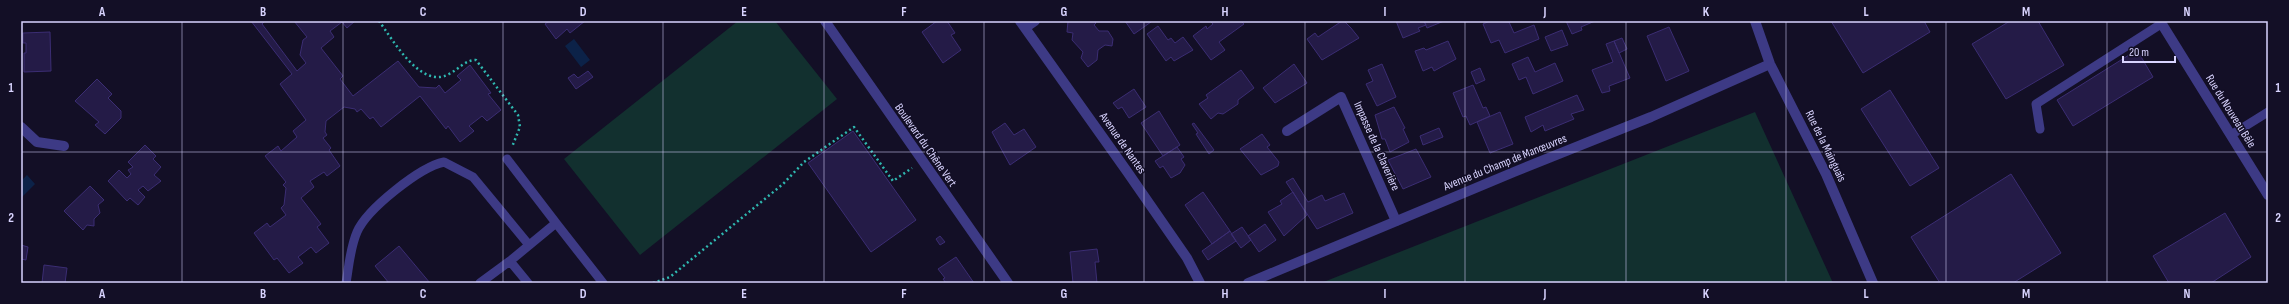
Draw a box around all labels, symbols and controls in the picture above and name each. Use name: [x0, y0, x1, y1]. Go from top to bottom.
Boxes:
text: A: [98, 4, 106, 20]
text: B: [260, 4, 266, 20]
text: C: [420, 4, 427, 20]
text: D: [580, 4, 587, 20]
text: E: [741, 4, 747, 20]
text: F: [901, 4, 907, 20]
text: G: [1061, 4, 1068, 20]
text: H: [1222, 4, 1229, 20]
text: I: [1384, 4, 1387, 20]
text: J: [1543, 4, 1547, 20]
text: K: [1703, 4, 1710, 20]
text: L: [1863, 4, 1869, 20]
text: M: [2022, 4, 2030, 20]
text: N: [2184, 4, 2191, 20]
scale bar: [2123, 38, 2175, 64]
text: 20 m: [2129, 45, 2149, 60]
street label: Rue du Nouveau Bêle: [2202, 72, 2259, 151]
text: 1: [8, 80, 14, 96]
text: 1: [2275, 80, 2281, 96]
street label: Impasse de la Claverière: [1350, 99, 1403, 193]
street label: Boulevard du Chêne Vert: [891, 101, 960, 190]
street label: Rue de la Mainguais: [1802, 108, 1849, 185]
street label: Avenue de Nantes: [1095, 109, 1149, 177]
street label: Avenue du Champ de Manœuvres: [1440, 131, 1569, 194]
text: 2: [8, 210, 14, 226]
text: 2: [2275, 210, 2281, 226]
text: A: [98, 286, 106, 302]
text: B: [260, 286, 266, 302]
text: C: [420, 286, 427, 302]
text: D: [580, 286, 587, 302]
text: E: [741, 286, 747, 302]
text: F: [901, 286, 907, 302]
text: G: [1061, 286, 1068, 302]
text: H: [1222, 286, 1229, 302]
text: I: [1384, 286, 1387, 302]
text: J: [1543, 286, 1547, 302]
text: K: [1703, 286, 1710, 302]
text: L: [1863, 286, 1869, 302]
text: M: [2022, 286, 2030, 302]
text: N: [2184, 286, 2191, 302]

